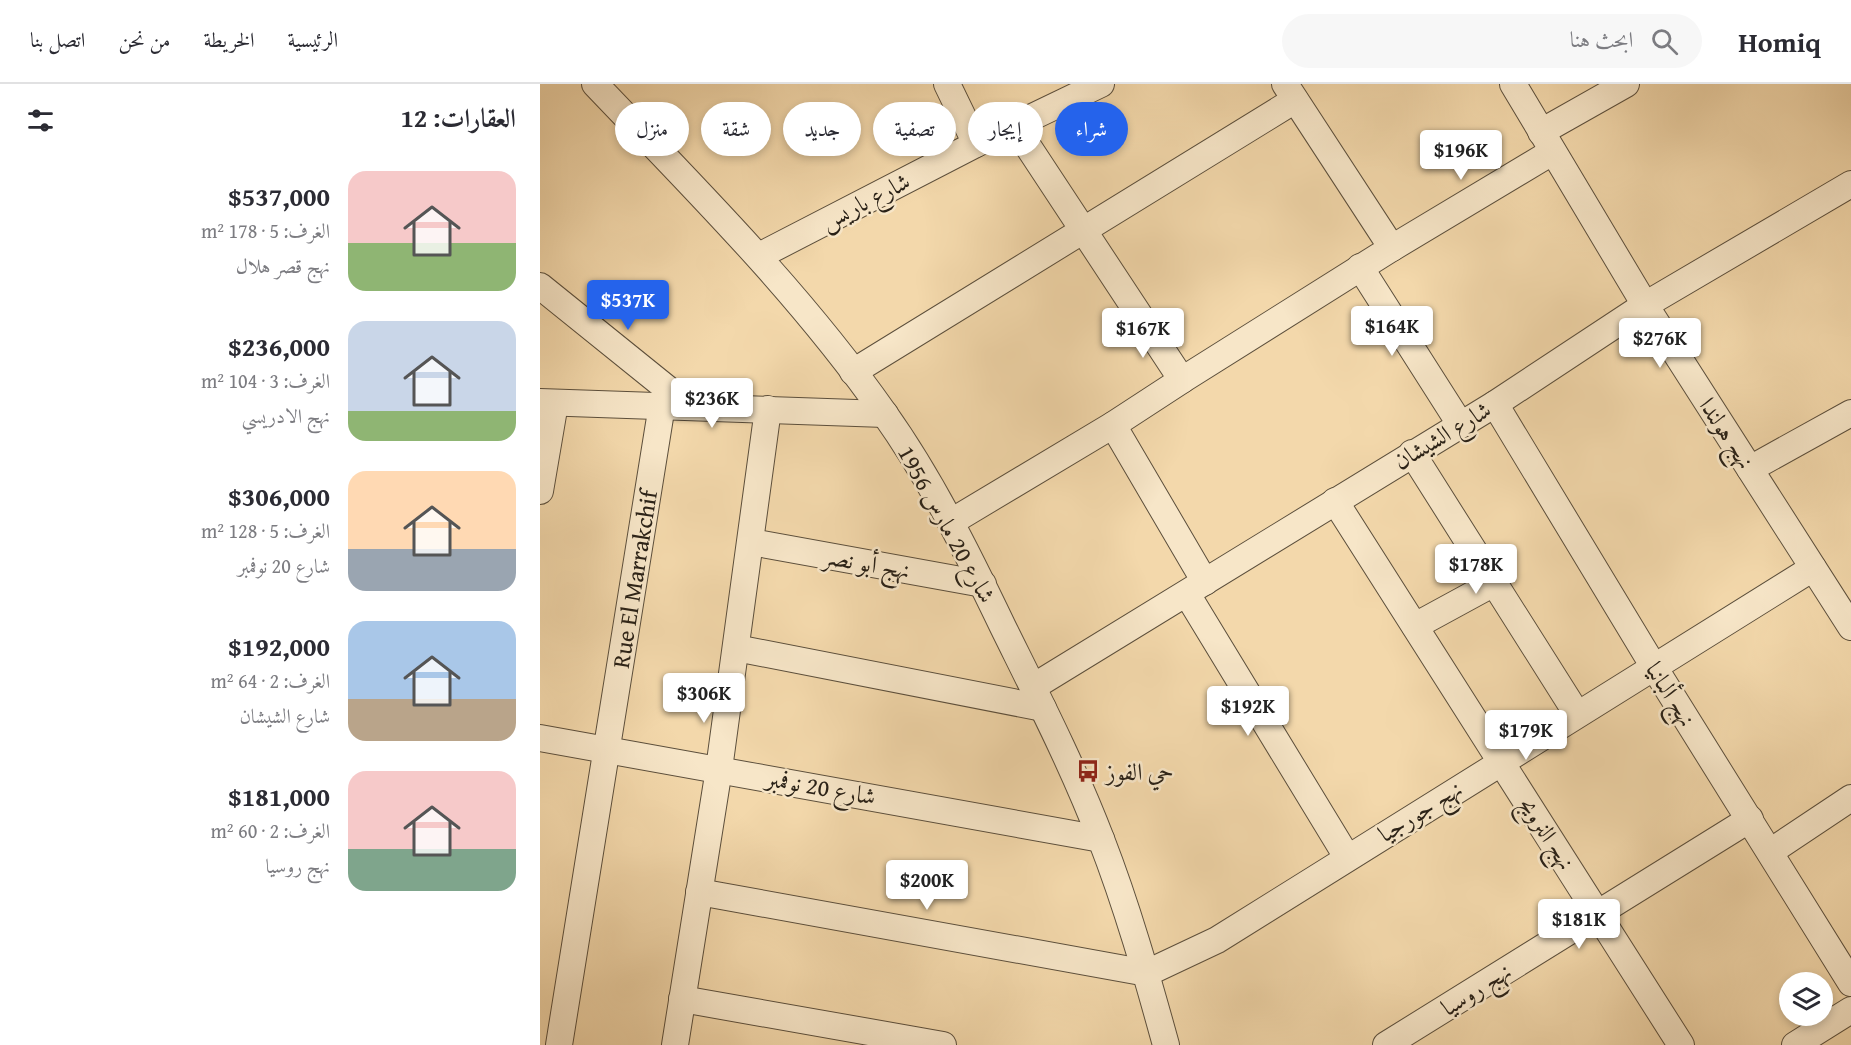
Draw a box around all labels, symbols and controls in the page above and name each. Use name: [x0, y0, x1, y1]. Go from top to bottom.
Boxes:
search box: [1282, 14, 1702, 68]
text: Homiq: [1738, 21, 1821, 62]
text: ابحث هنا: [1570, 23, 1633, 55]
text: اتصل بنا: [30, 24, 85, 55]
text: من نحن: [118, 24, 171, 55]
text: الخريطة: [204, 24, 255, 55]
text: الرئيسية: [288, 24, 338, 55]
icon: search: [1648, 25, 1681, 58]
text: العقارات: 12: [400, 98, 516, 137]
chip: منزل: [615, 102, 689, 156]
chip: شقة: [701, 102, 771, 156]
chip: جديد: [783, 102, 861, 156]
chip: تصفية: [873, 102, 956, 156]
chip: إيجار: [968, 102, 1043, 156]
chip: شراء: [1055, 102, 1128, 156]
icon: filters: [24, 104, 57, 137]
pin: $196K: [1419, 130, 1503, 181]
text: $196K: [1434, 135, 1488, 164]
street label: شارع باريس: [814, 163, 917, 241]
text: $537,000: [228, 177, 330, 216]
icon: home: [396, 195, 468, 267]
text: الغرف: 5 · 178 m²: [201, 216, 330, 245]
text: نهج قصر هلال: [236, 251, 330, 280]
pin: $537K: [586, 280, 670, 331]
text: $537K: [601, 285, 655, 314]
pin: $164K: [1350, 306, 1434, 357]
pin: $167K: [1101, 308, 1185, 359]
text: $164K: [1365, 311, 1419, 340]
text: $167K: [1116, 313, 1170, 342]
pin: $276K: [1618, 318, 1702, 369]
text: $276K: [1633, 323, 1687, 352]
text: $236,000: [228, 327, 330, 366]
icon: home: [396, 345, 468, 417]
text: الغرف: 3 · 104 m²: [201, 366, 330, 395]
pin: $236K: [670, 378, 754, 429]
text: $236K: [685, 383, 739, 412]
street label: نهج هولندا: [1687, 390, 1763, 478]
street label: شارع الشيشان: [1386, 392, 1499, 481]
text: نهج الادريسي: [242, 401, 330, 430]
street label: شارع 20 مارس 1956: [887, 439, 1005, 611]
text: $306,000: [228, 477, 330, 516]
street label: Rue El Marrakchif: [602, 485, 666, 671]
icon: home: [396, 495, 468, 567]
text: الغرف: 5 · 128 m²: [201, 516, 330, 545]
street label: نهج أبو نصر: [817, 538, 913, 592]
pin: $178K: [1434, 544, 1518, 595]
text: $178K: [1449, 549, 1503, 578]
text: شارع 20 نوفمبر: [238, 551, 330, 580]
text: $192,000: [228, 627, 330, 666]
icon: home: [396, 645, 468, 717]
street label: نهج ألبانيا: [1634, 655, 1705, 735]
text: الغرف: 2 · 64 m²: [211, 666, 330, 695]
pin: $306K: [662, 673, 746, 724]
text: $306K: [677, 678, 731, 707]
pin: $192K: [1206, 686, 1290, 737]
text: $192K: [1221, 691, 1275, 720]
text: شارع الشيشان: [239, 701, 330, 730]
pin: $179K: [1484, 710, 1568, 761]
text: $179K: [1499, 715, 1553, 744]
place label: حي الفوز: [1104, 754, 1174, 791]
bus stop icon: حي الفوز: [1075, 758, 1101, 784]
street label: شارع 20 نوفمبر: [760, 760, 879, 817]
street label: نهج جورجيا: [1371, 771, 1471, 854]
text: $181,000: [228, 777, 330, 816]
street label: نهج النرويج: [1507, 789, 1584, 879]
icon: home: [396, 795, 468, 867]
text: الغرف: 2 · 60 m²: [211, 816, 330, 845]
text: نهج روسيا: [265, 851, 330, 880]
pin: $200K: [885, 860, 969, 911]
text: $200K: [900, 865, 954, 894]
pin: $181K: [1537, 899, 1621, 950]
text: $181K: [1552, 904, 1606, 933]
street label: نهج روسيا: [1434, 954, 1520, 1028]
map controls: [1779, 972, 1833, 1026]
button: layers: [1779, 972, 1833, 1026]

